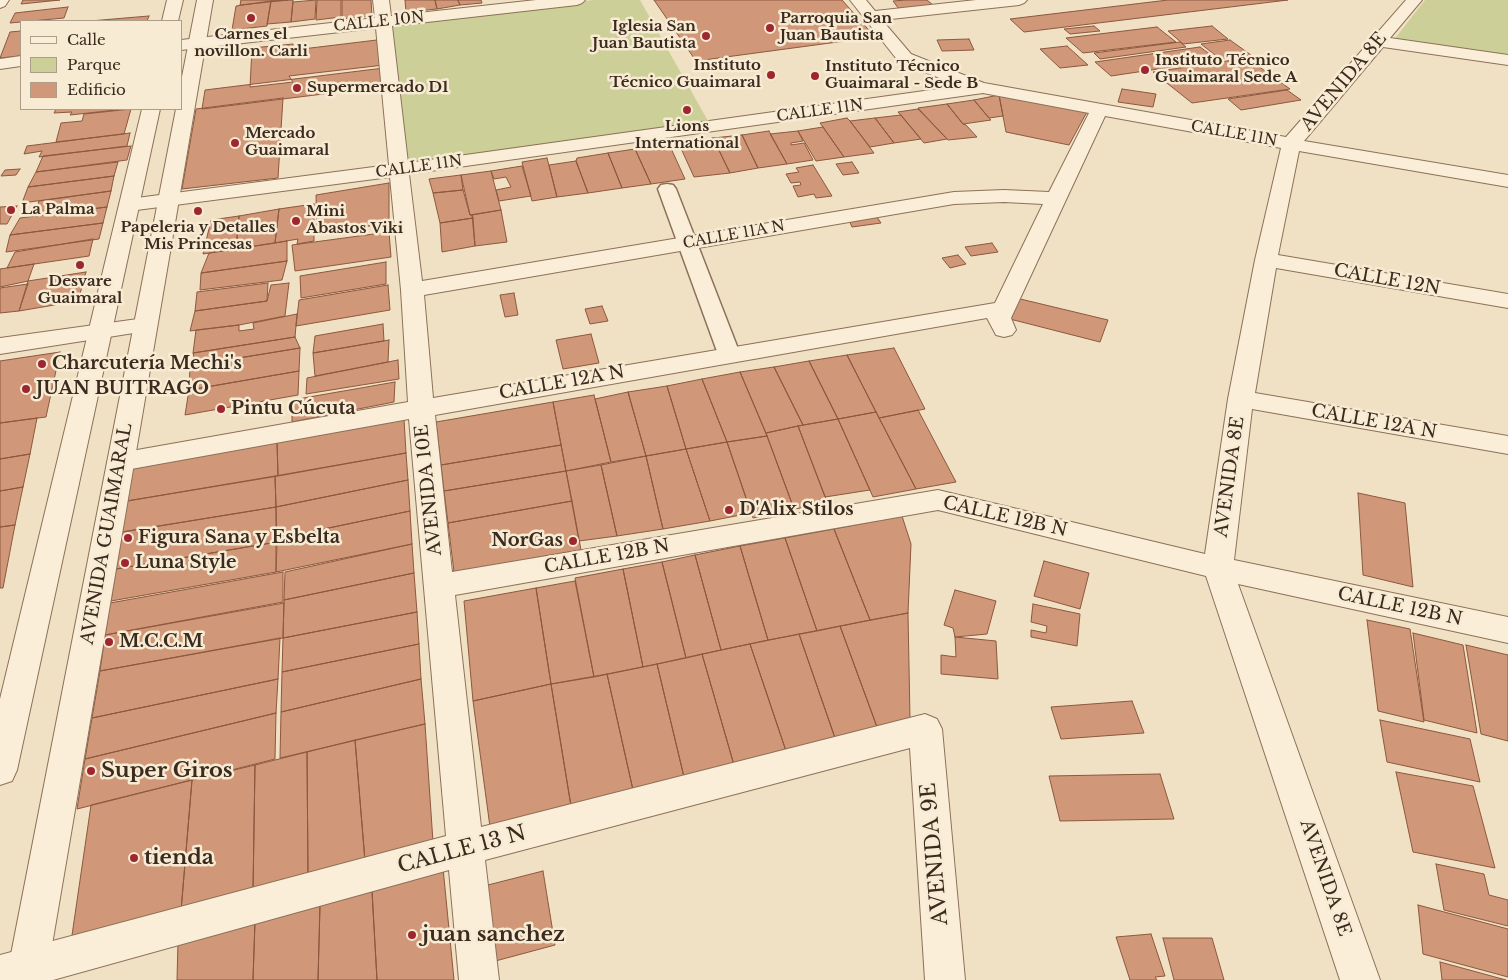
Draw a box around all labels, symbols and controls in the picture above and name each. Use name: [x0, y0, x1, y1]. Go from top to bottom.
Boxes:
street label: CALLE 10N: [333, 8, 425, 36]
place label: Parroquia San Juan Bautista: [780, 10, 892, 45]
marker: Carnes el novillon. Carli: [245, 12, 257, 24]
place label: Iglesia San Juan Bautista: [592, 18, 696, 53]
legend: [20, 20, 182, 110]
marker: Parroquia San Juan Bautista: [764, 22, 776, 34]
place label: Carnes el novillon. Carli: [194, 26, 308, 61]
street label: AVENIDA 8E: [1297, 28, 1391, 136]
text: Calle: [67, 30, 106, 49]
marker: Iglesia San Juan Bautista: [700, 30, 712, 42]
place label: Instituto Técnico Guaimaral Sede A: [1155, 52, 1297, 87]
text: Parque: [67, 55, 121, 74]
place label: Instituto Técnico Guaimaral: [610, 57, 761, 92]
place label: Instituto Técnico Guaimaral - Sede B: [825, 58, 978, 93]
marker: Instituto Técnico Guaimaral Sede A: [1139, 64, 1151, 76]
marker: Instituto Técnico Guaimaral: [765, 69, 777, 81]
marker: Instituto Técnico Guaimaral - Sede B: [809, 70, 821, 82]
place label: Supermercado D1: [307, 79, 449, 97]
text: Edificio: [67, 80, 126, 99]
marker: Supermercado D1: [291, 82, 303, 94]
street label: CALLE 11N: [775, 96, 865, 126]
marker: Lions International: [681, 104, 693, 116]
place label: Lions International: [635, 118, 739, 153]
street label: CALLE 11N: [1189, 118, 1279, 150]
place label: Mercado Guaimaral: [245, 125, 329, 160]
marker: Mercado Guaimaral: [229, 137, 241, 149]
street label: CALLE 11N: [374, 152, 464, 182]
place label: La Palma: [21, 201, 95, 219]
place label: Mini Abastos Viki: [306, 203, 403, 238]
marker: La Palma: [5, 204, 17, 216]
marker: Papeleria y Detalles Mis Princesas: [192, 205, 204, 217]
marker: Mini Abastos Viki: [290, 215, 302, 227]
street label: CALLE 11A N: [682, 217, 786, 253]
place label: Papeleria y Detalles Mis Princesas: [120, 219, 276, 254]
marker: Desvare Guaimaral: [74, 259, 86, 271]
street label: CALLE 12N: [1332, 260, 1442, 300]
place label: Desvare Guaimaral: [38, 273, 122, 308]
place label: Charcutería Mechi's: [52, 353, 242, 375]
marker: Charcutería Mechi's: [36, 358, 48, 370]
street label: CALLE 12A N: [498, 361, 626, 405]
place label: JUAN BUITRAGO: [36, 378, 209, 400]
marker: JUAN BUITRAGO: [20, 383, 32, 395]
place label: Pintu Cúcuta: [231, 398, 356, 420]
street label: CALLE 12A N: [1310, 400, 1438, 444]
marker: Pintu Cúcuta: [215, 403, 227, 415]
street label: AVENIDA 8E: [1211, 415, 1249, 539]
street label: AVENIDA GUAIMARAL: [77, 422, 137, 646]
street label: AVENIDA 10E: [411, 423, 447, 557]
street label: CALLE 12B N: [941, 492, 1069, 542]
place label: D'Alix Stilos: [739, 499, 854, 521]
marker: D'Alix Stilos: [723, 504, 735, 516]
place label: Figura Sana y Esbelta: [138, 527, 340, 549]
place label: NorGas: [491, 530, 563, 552]
marker: Figura Sana y Esbelta: [122, 532, 134, 544]
street label: CALLE 12B N: [543, 535, 671, 579]
marker: NorGas: [567, 535, 579, 547]
place label: Luna Style: [135, 552, 237, 574]
marker: Luna Style: [119, 557, 131, 569]
street label: CALLE 12B N: [1336, 583, 1464, 631]
place label: M.C.C.M: [119, 631, 203, 653]
marker: M.C.C.M: [103, 636, 115, 648]
place label: Super Giros: [101, 758, 233, 784]
marker: Super Giros: [85, 765, 97, 777]
street label: AVENIDA 9E: [916, 782, 954, 926]
street label: AVENIDA 8E: [1295, 817, 1355, 939]
street label: CALLE 13 N: [395, 821, 529, 879]
place label: tienda: [144, 845, 214, 871]
marker: tienda: [128, 852, 140, 864]
place label: juan sanchez: [422, 922, 565, 948]
marker: juan sanchez: [406, 929, 418, 941]

